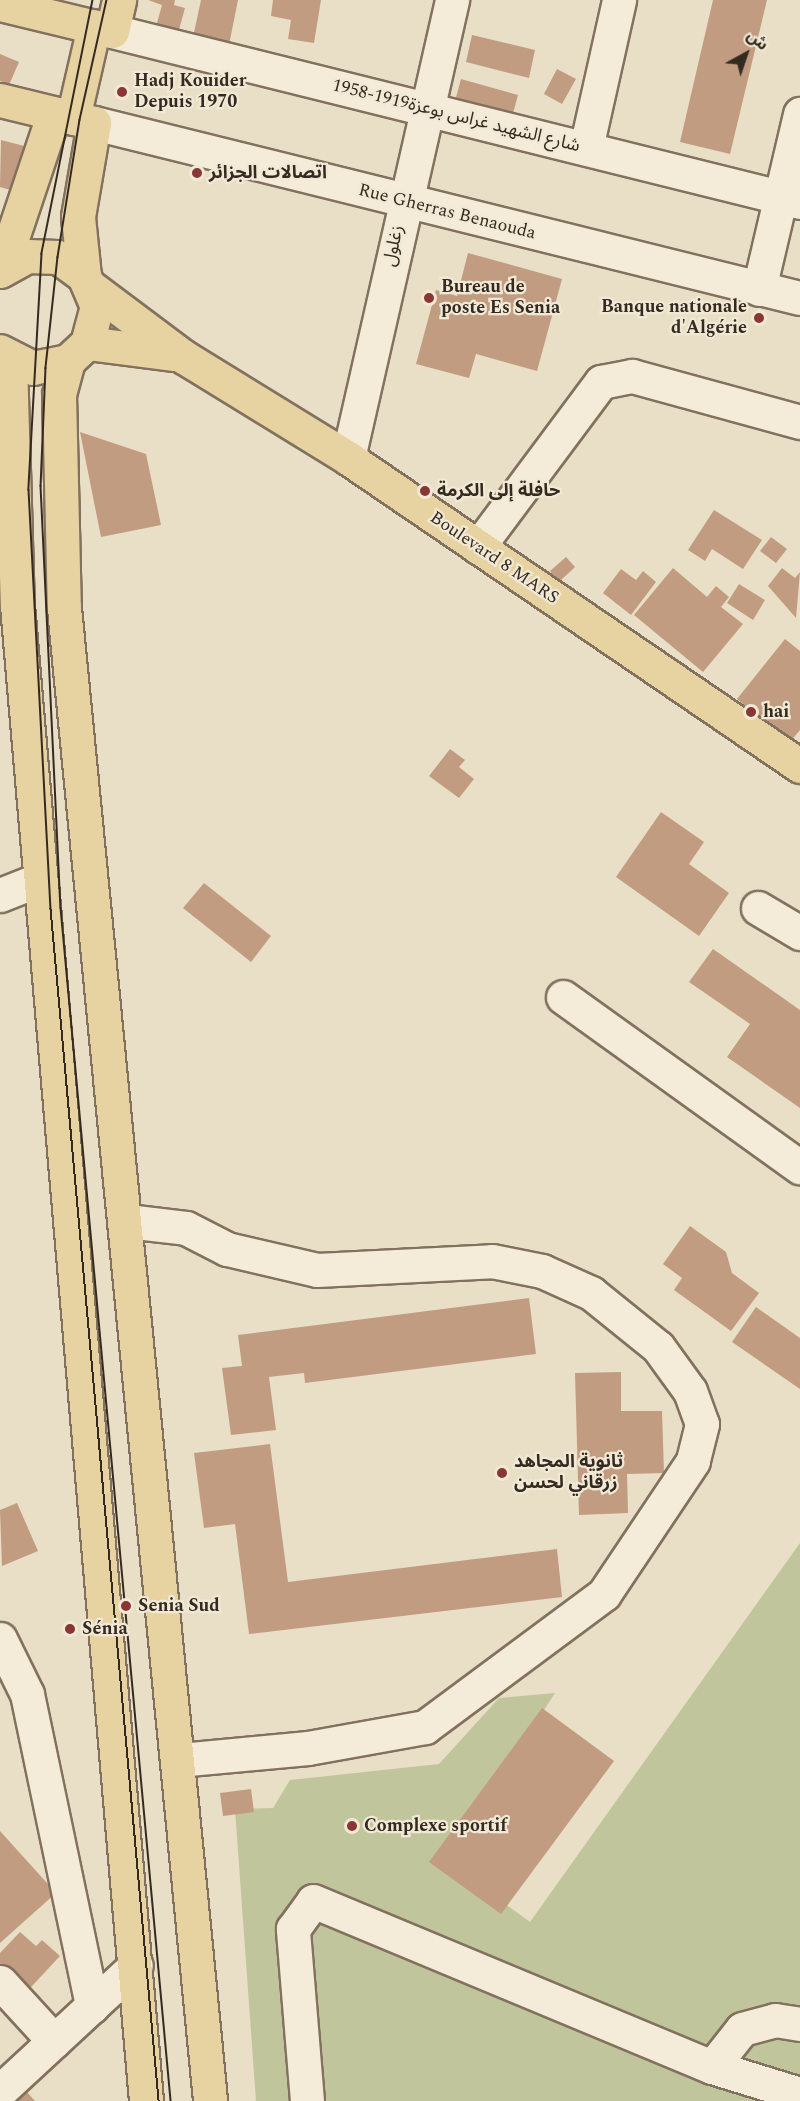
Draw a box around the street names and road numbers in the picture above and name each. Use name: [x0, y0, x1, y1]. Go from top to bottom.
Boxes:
street label: شارع الشهيد غراس بوعزة1919-1958: [330, 75, 582, 157]
street label: Rue Gherras Benaouda: [356, 179, 538, 245]
street label: زغلول: [379, 223, 409, 269]
street label: Boulevard 8 MARS: [425, 507, 563, 609]

